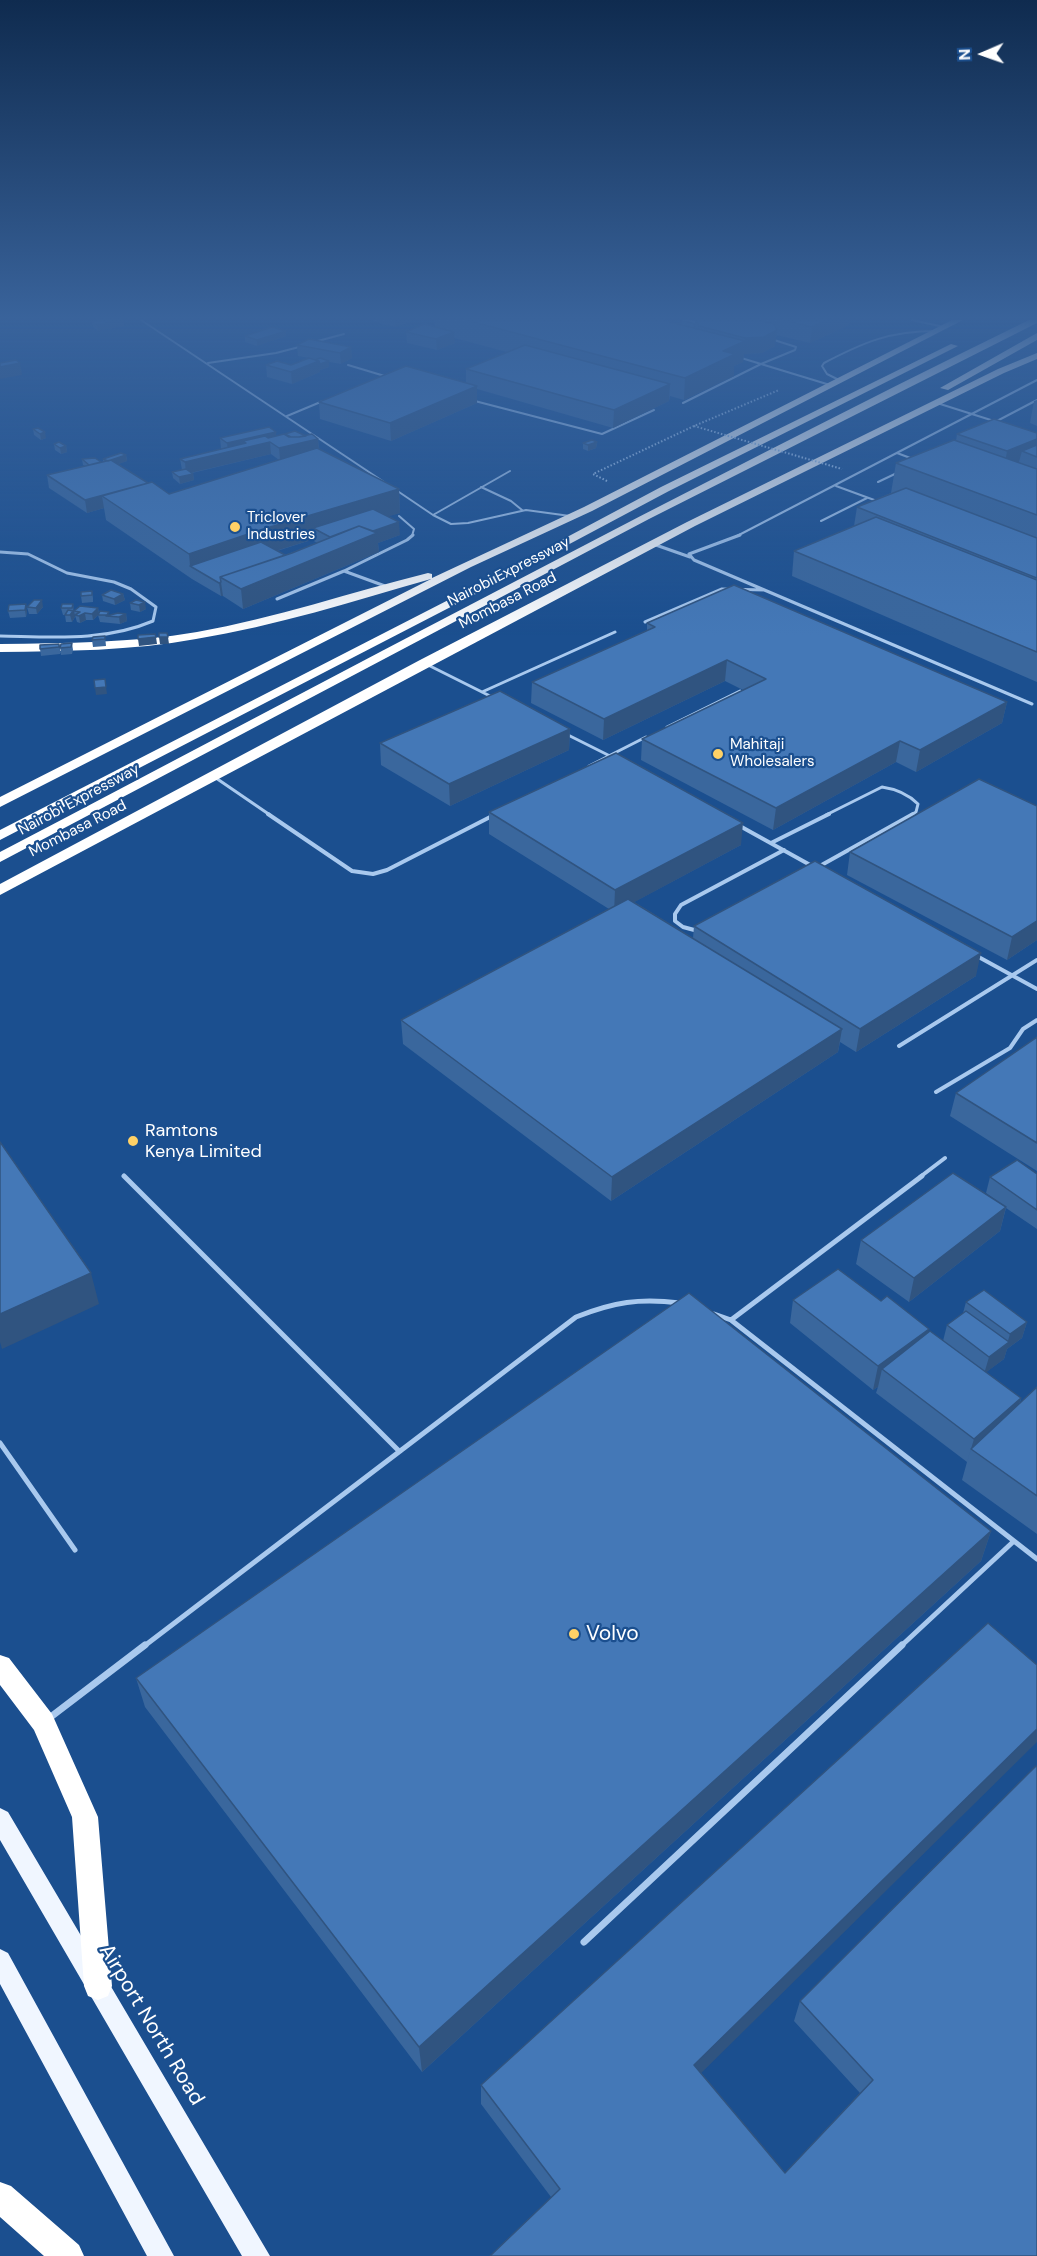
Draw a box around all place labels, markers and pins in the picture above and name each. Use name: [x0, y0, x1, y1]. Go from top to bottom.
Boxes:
place label: Triclover Industries: [247, 509, 315, 544]
marker: Triclover Industries: [228, 520, 242, 534]
place label: Mahitaji Wholesalers: [730, 736, 815, 771]
marker: Mahitaji Wholesalers: [711, 747, 725, 761]
place label: Ramtons Kenya Limited: [145, 1120, 262, 1162]
marker: Ramtons Kenya Limited: [126, 1134, 140, 1148]
place label: Volvo: [586, 1621, 639, 1647]
marker: Volvo: [567, 1627, 581, 1641]

